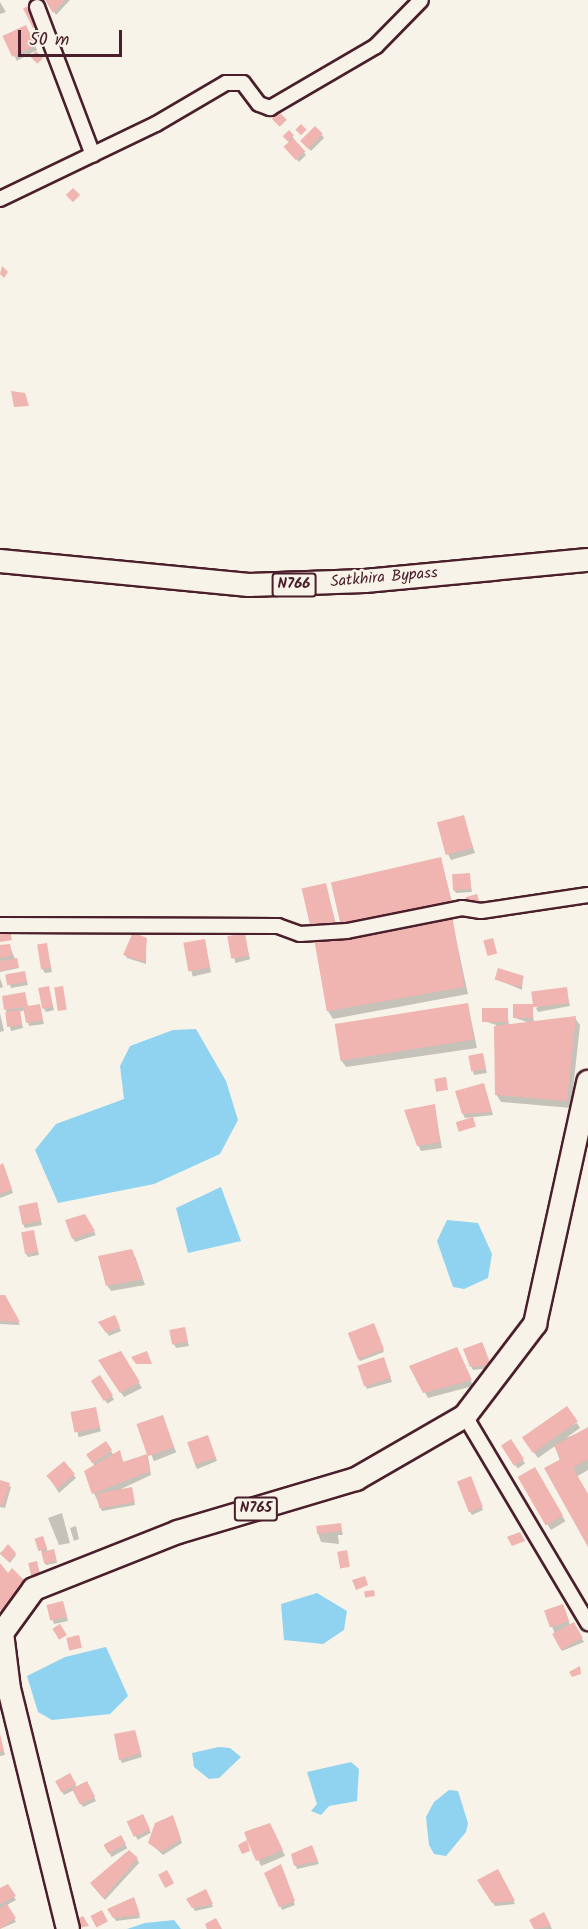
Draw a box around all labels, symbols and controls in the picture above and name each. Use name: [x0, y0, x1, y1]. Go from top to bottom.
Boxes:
scale bar: [21, 18, 124, 56]
text: 50 m: [29, 26, 69, 55]
street label: Satkhira Bypass: [329, 564, 439, 592]
road number: N766: [272, 573, 316, 597]
road number: N765: [234, 1497, 278, 1521]

